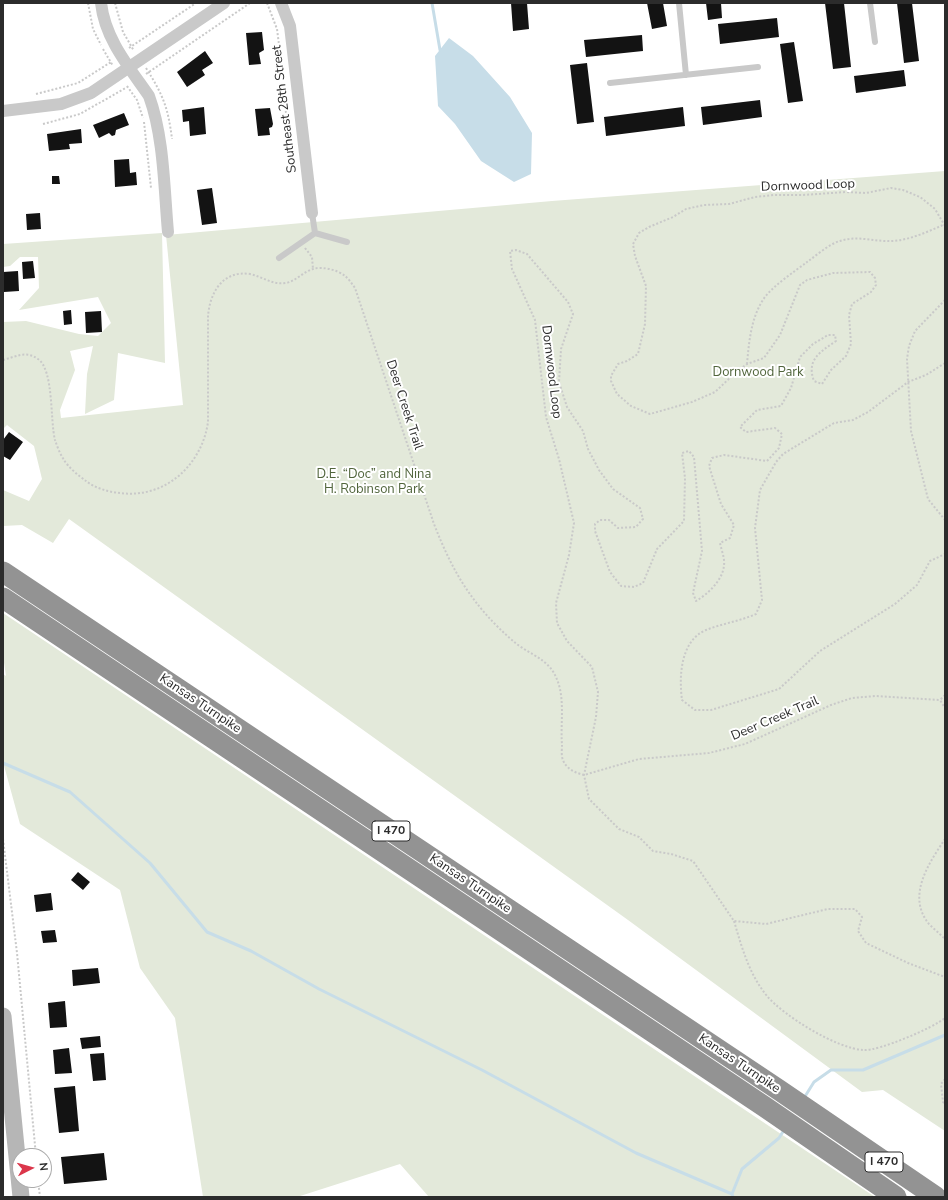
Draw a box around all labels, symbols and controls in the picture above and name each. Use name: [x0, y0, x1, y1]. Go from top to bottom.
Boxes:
street label: Southeast 28th Street: [269, 44, 301, 174]
street label: Dornwood Loop: [761, 177, 855, 195]
street label: Dornwood Loop: [538, 324, 564, 420]
street label: Deer Creek Trail: [382, 358, 426, 452]
park label: Dornwood Park: [712, 365, 804, 381]
park label: D.E. “Doc” and Nina H. Robinson Park: [317, 467, 431, 498]
street label: Kansas Turnpike: [156, 671, 244, 737]
street label: Deer Creek Trail: [729, 694, 821, 744]
road number: I 470: [372, 821, 410, 841]
street label: Kansas Turnpike: [426, 851, 514, 917]
street label: Kansas Turnpike: [695, 1031, 783, 1097]
north arrow: [12, 1148, 52, 1188]
road number: I 470: [865, 1152, 903, 1172]
text: N: [36, 1162, 51, 1172]

